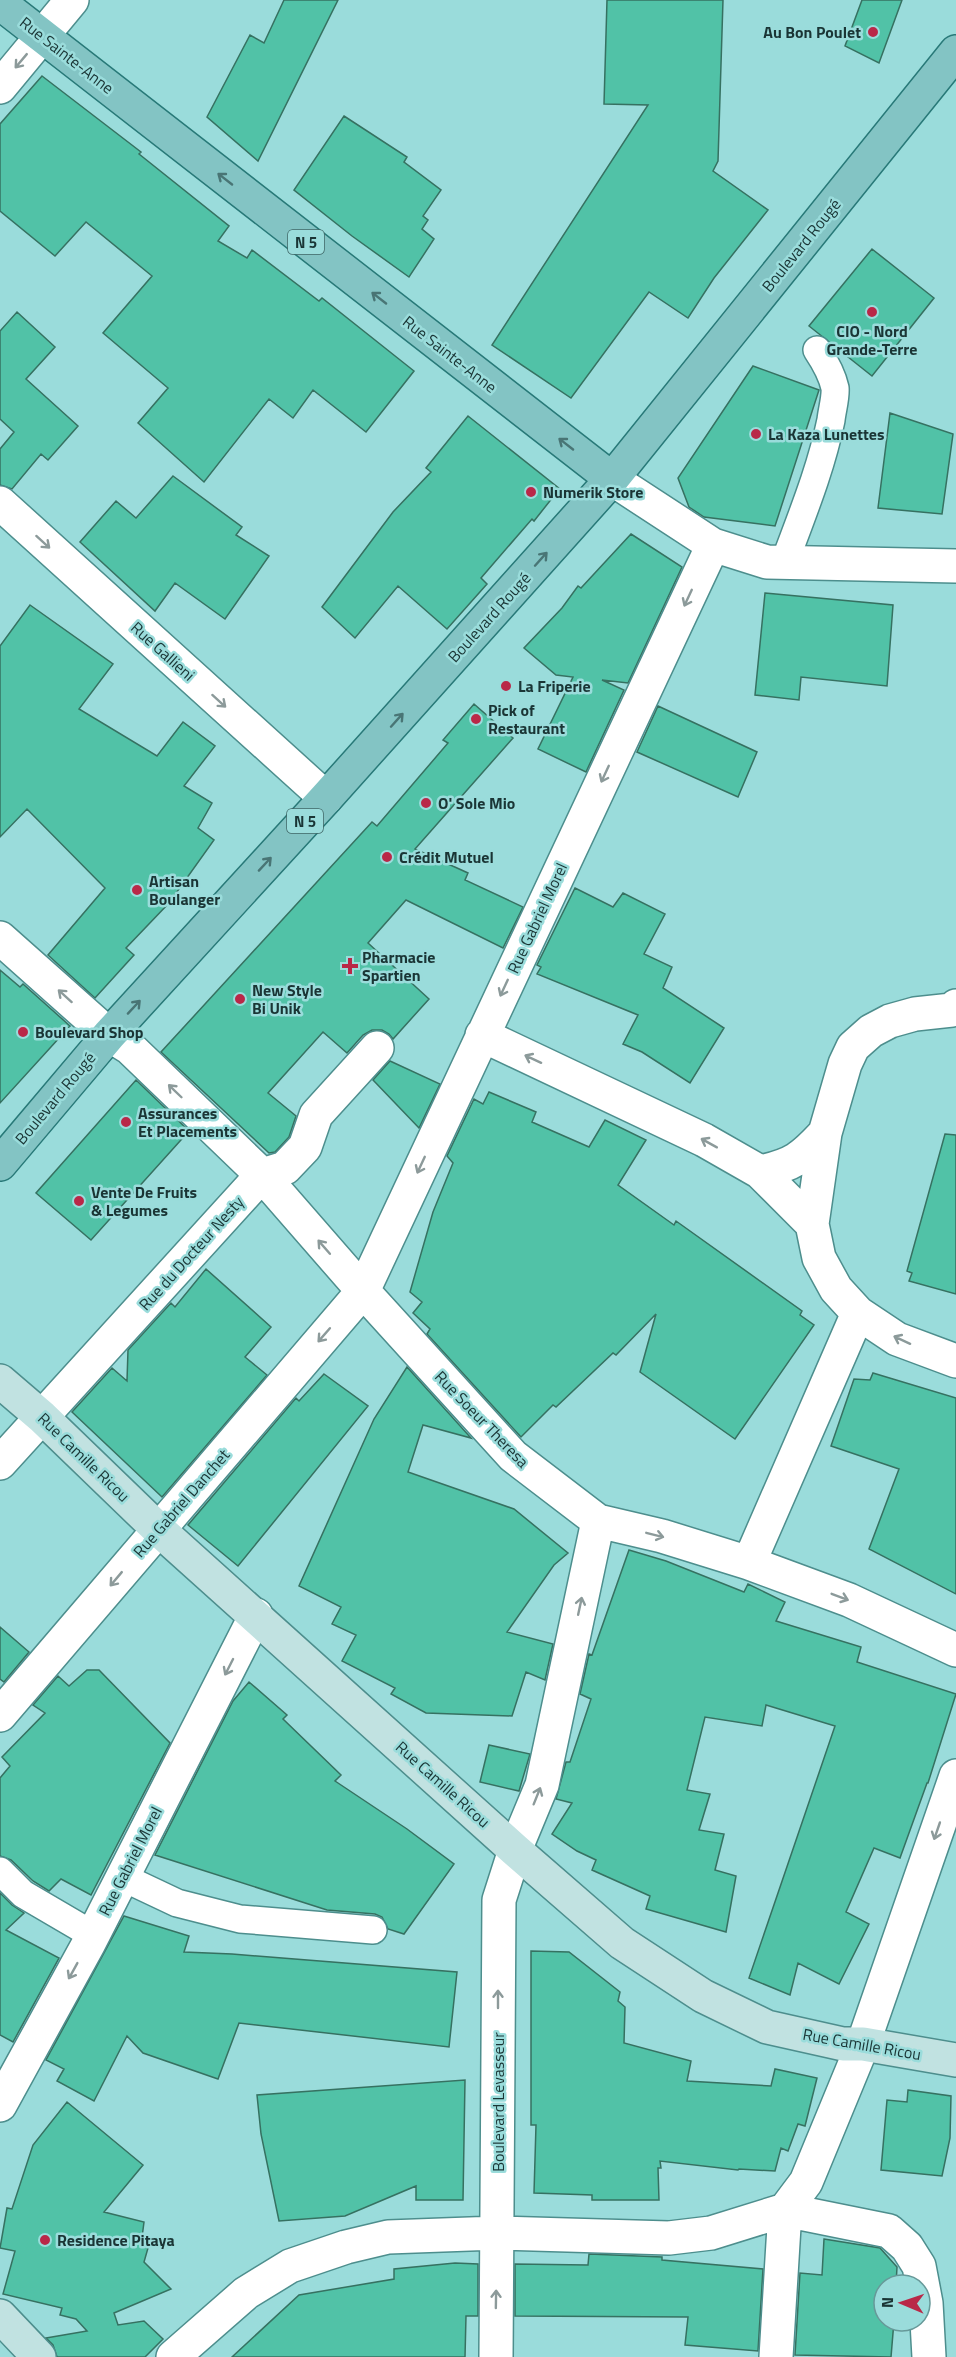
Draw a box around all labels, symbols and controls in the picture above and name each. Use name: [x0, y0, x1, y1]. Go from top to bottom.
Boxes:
street label: Rue Sainte-Anne: [15, 10, 119, 100]
place label: Au Bon Poulet: [763, 20, 861, 44]
marker: Au Bon Poulet: [866, 25, 880, 39]
one-way arrow: [15, 53, 28, 69]
one-way arrow: [217, 172, 233, 185]
street label: Boulevard Rougé: [756, 193, 846, 297]
road number: N 5: [288, 230, 324, 254]
one-way arrow: [371, 292, 387, 305]
marker: CIO - Nord Grande-Terre: [865, 305, 879, 319]
street label: Rue Sainte-Anne: [398, 309, 502, 399]
place label: CIO - Nord Grande-Terre: [827, 319, 917, 361]
place label: La Kaza Lunettes: [768, 422, 885, 446]
marker: La Kaza Lunettes: [749, 427, 763, 441]
one-way arrow: [558, 437, 574, 450]
place label: Numerik Store: [543, 480, 643, 504]
marker: Numerik Store: [524, 485, 538, 499]
one-way arrow: [36, 535, 51, 549]
one-way arrow: [534, 552, 548, 567]
street label: Boulevard Rougé: [442, 566, 536, 668]
one-way arrow: [681, 588, 693, 606]
street label: Rue Gallieni: [126, 616, 200, 686]
place label: La Friperie: [518, 674, 591, 698]
marker: La Friperie: [499, 679, 513, 693]
one-way arrow: [211, 694, 226, 708]
place label: Pick of Restaurant: [488, 698, 565, 740]
one-way arrow: [390, 712, 404, 727]
marker: Pick of Restaurant: [469, 712, 483, 726]
one-way arrow: [598, 765, 610, 783]
place label: O' Sole Mio: [438, 791, 515, 815]
marker: O' Sole Mio: [419, 796, 433, 810]
road number: N 5: [287, 809, 323, 833]
place label: Crédit Mutuel: [399, 845, 494, 869]
marker: Crédit Mutuel: [380, 850, 394, 864]
one-way arrow: [258, 856, 272, 871]
street label: Rue Gabriel Morel: [501, 859, 573, 977]
place label: Artisan Boulanger: [149, 869, 220, 911]
marker: Artisan Boulanger: [130, 883, 144, 897]
place label: Pharmacie Spartien: [362, 945, 435, 987]
marker: Pharmacie Spartien: [343, 959, 357, 973]
place label: New Style Bi Unik: [252, 978, 322, 1020]
one-way arrow: [497, 979, 509, 997]
one-way arrow: [58, 989, 73, 1003]
marker: New Style Bi Unik: [233, 992, 247, 1006]
one-way arrow: [126, 1000, 141, 1015]
place label: Boulevard Shop: [35, 1020, 144, 1044]
marker: Boulevard Shop: [16, 1025, 30, 1039]
street label: Boulevard Rougé: [9, 1047, 101, 1149]
one-way arrow: [525, 1053, 543, 1065]
one-way arrow: [168, 1084, 183, 1098]
place label: Assurances Et Placements: [138, 1101, 237, 1143]
marker: Assurances Et Placements: [119, 1115, 133, 1129]
one-way arrow: [701, 1137, 718, 1149]
one-way arrow: [415, 1156, 427, 1174]
place label: Vente De Fruits & Legumes: [91, 1180, 197, 1222]
street label: Rue du Docteur Nesty: [133, 1190, 249, 1316]
marker: Vente De Fruits & Legumes: [72, 1194, 86, 1208]
one-way arrow: [317, 1240, 331, 1255]
one-way arrow: [318, 1327, 331, 1343]
one-way arrow: [893, 1333, 911, 1345]
street label: Rue Soeur Theresa: [429, 1365, 535, 1473]
street label: Rue Camille Ricou: [33, 1407, 135, 1507]
street label: Rue Gabriel Danchet: [127, 1443, 235, 1562]
one-way arrow: [645, 1529, 664, 1541]
one-way arrow: [109, 1571, 122, 1587]
one-way arrow: [830, 1592, 848, 1603]
one-way arrow: [575, 1596, 587, 1615]
one-way arrow: [223, 1658, 234, 1676]
street label: Rue Camille Ricou: [390, 1735, 496, 1833]
one-way arrow: [532, 1787, 543, 1805]
street label: Rue Gabriel Morel: [92, 1802, 168, 1920]
one-way arrow: [930, 1821, 941, 1840]
one-way arrow: [67, 1962, 78, 1980]
one-way arrow: [492, 1989, 504, 2009]
street label: Rue Camille Ricou: [801, 2022, 923, 2066]
street label: Boulevard Levasseur: [486, 2032, 510, 2172]
place label: Residence Pitaya: [57, 2228, 175, 2252]
marker: Residence Pitaya: [38, 2233, 52, 2247]
north arrow: [872, 2273, 932, 2333]
one-way arrow: [491, 2289, 502, 2309]
text: N: [875, 2297, 899, 2308]

